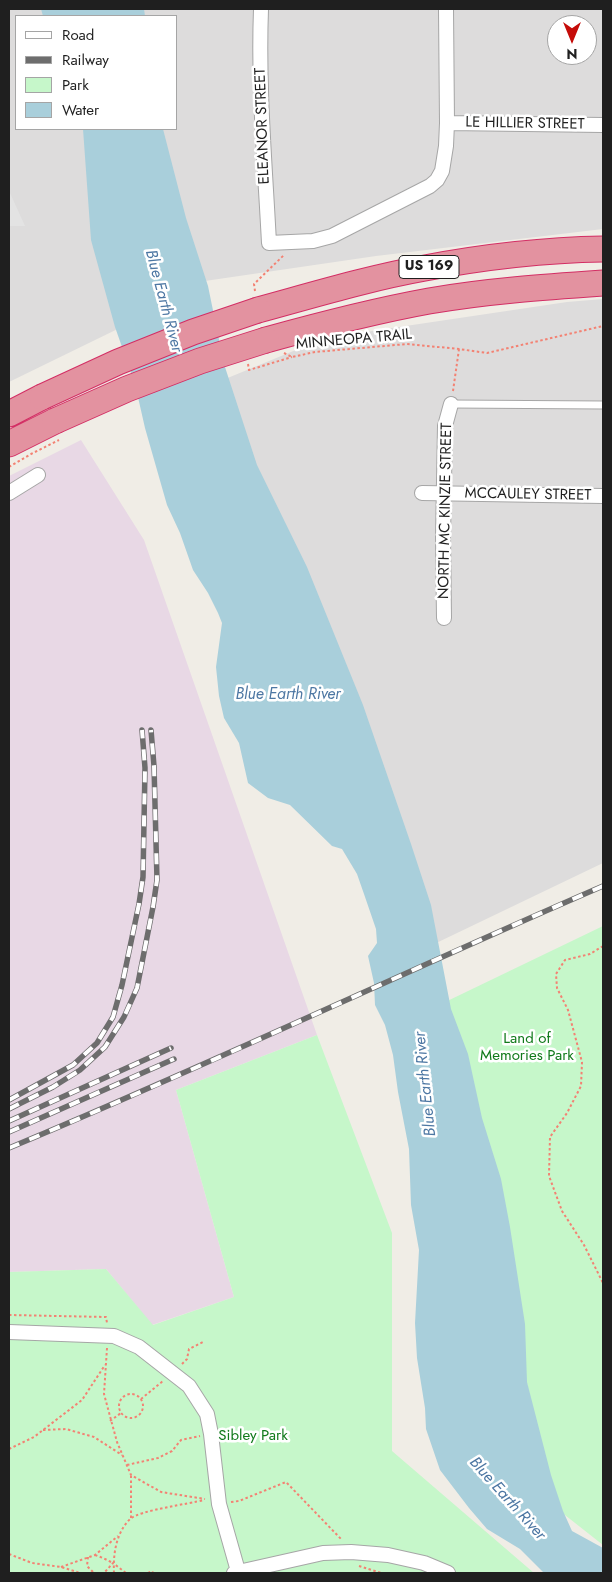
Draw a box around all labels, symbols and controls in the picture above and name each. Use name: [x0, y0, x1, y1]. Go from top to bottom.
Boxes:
legend: [15, 15, 178, 130]
north arrow: [547, 15, 597, 65]
text: Road: [62, 24, 94, 46]
text: N: [566, 44, 578, 64]
text: Railway: [62, 49, 109, 71]
street label: ELEANOR STREET: [252, 67, 274, 185]
text: Park: [62, 74, 89, 96]
text: Water: [62, 99, 99, 121]
street label: LE HILLIER STREET: [465, 114, 585, 134]
water label: Blue Earth River: [140, 248, 186, 354]
road number: US 169: [399, 256, 459, 278]
street label: MINNEOPA TRAIL: [295, 326, 413, 354]
street label: NORTH MC KINZIE STREET: [435, 423, 457, 599]
street label: MCCAULEY STREET: [464, 485, 592, 505]
water label: Blue Earth River: [235, 685, 341, 705]
park label: Land of Memories Park: [480, 1030, 574, 1065]
water label: Blue Earth River: [411, 1031, 441, 1137]
park label: Sibley Park: [218, 1427, 288, 1445]
water label: Blue Earth River: [465, 1453, 549, 1545]

